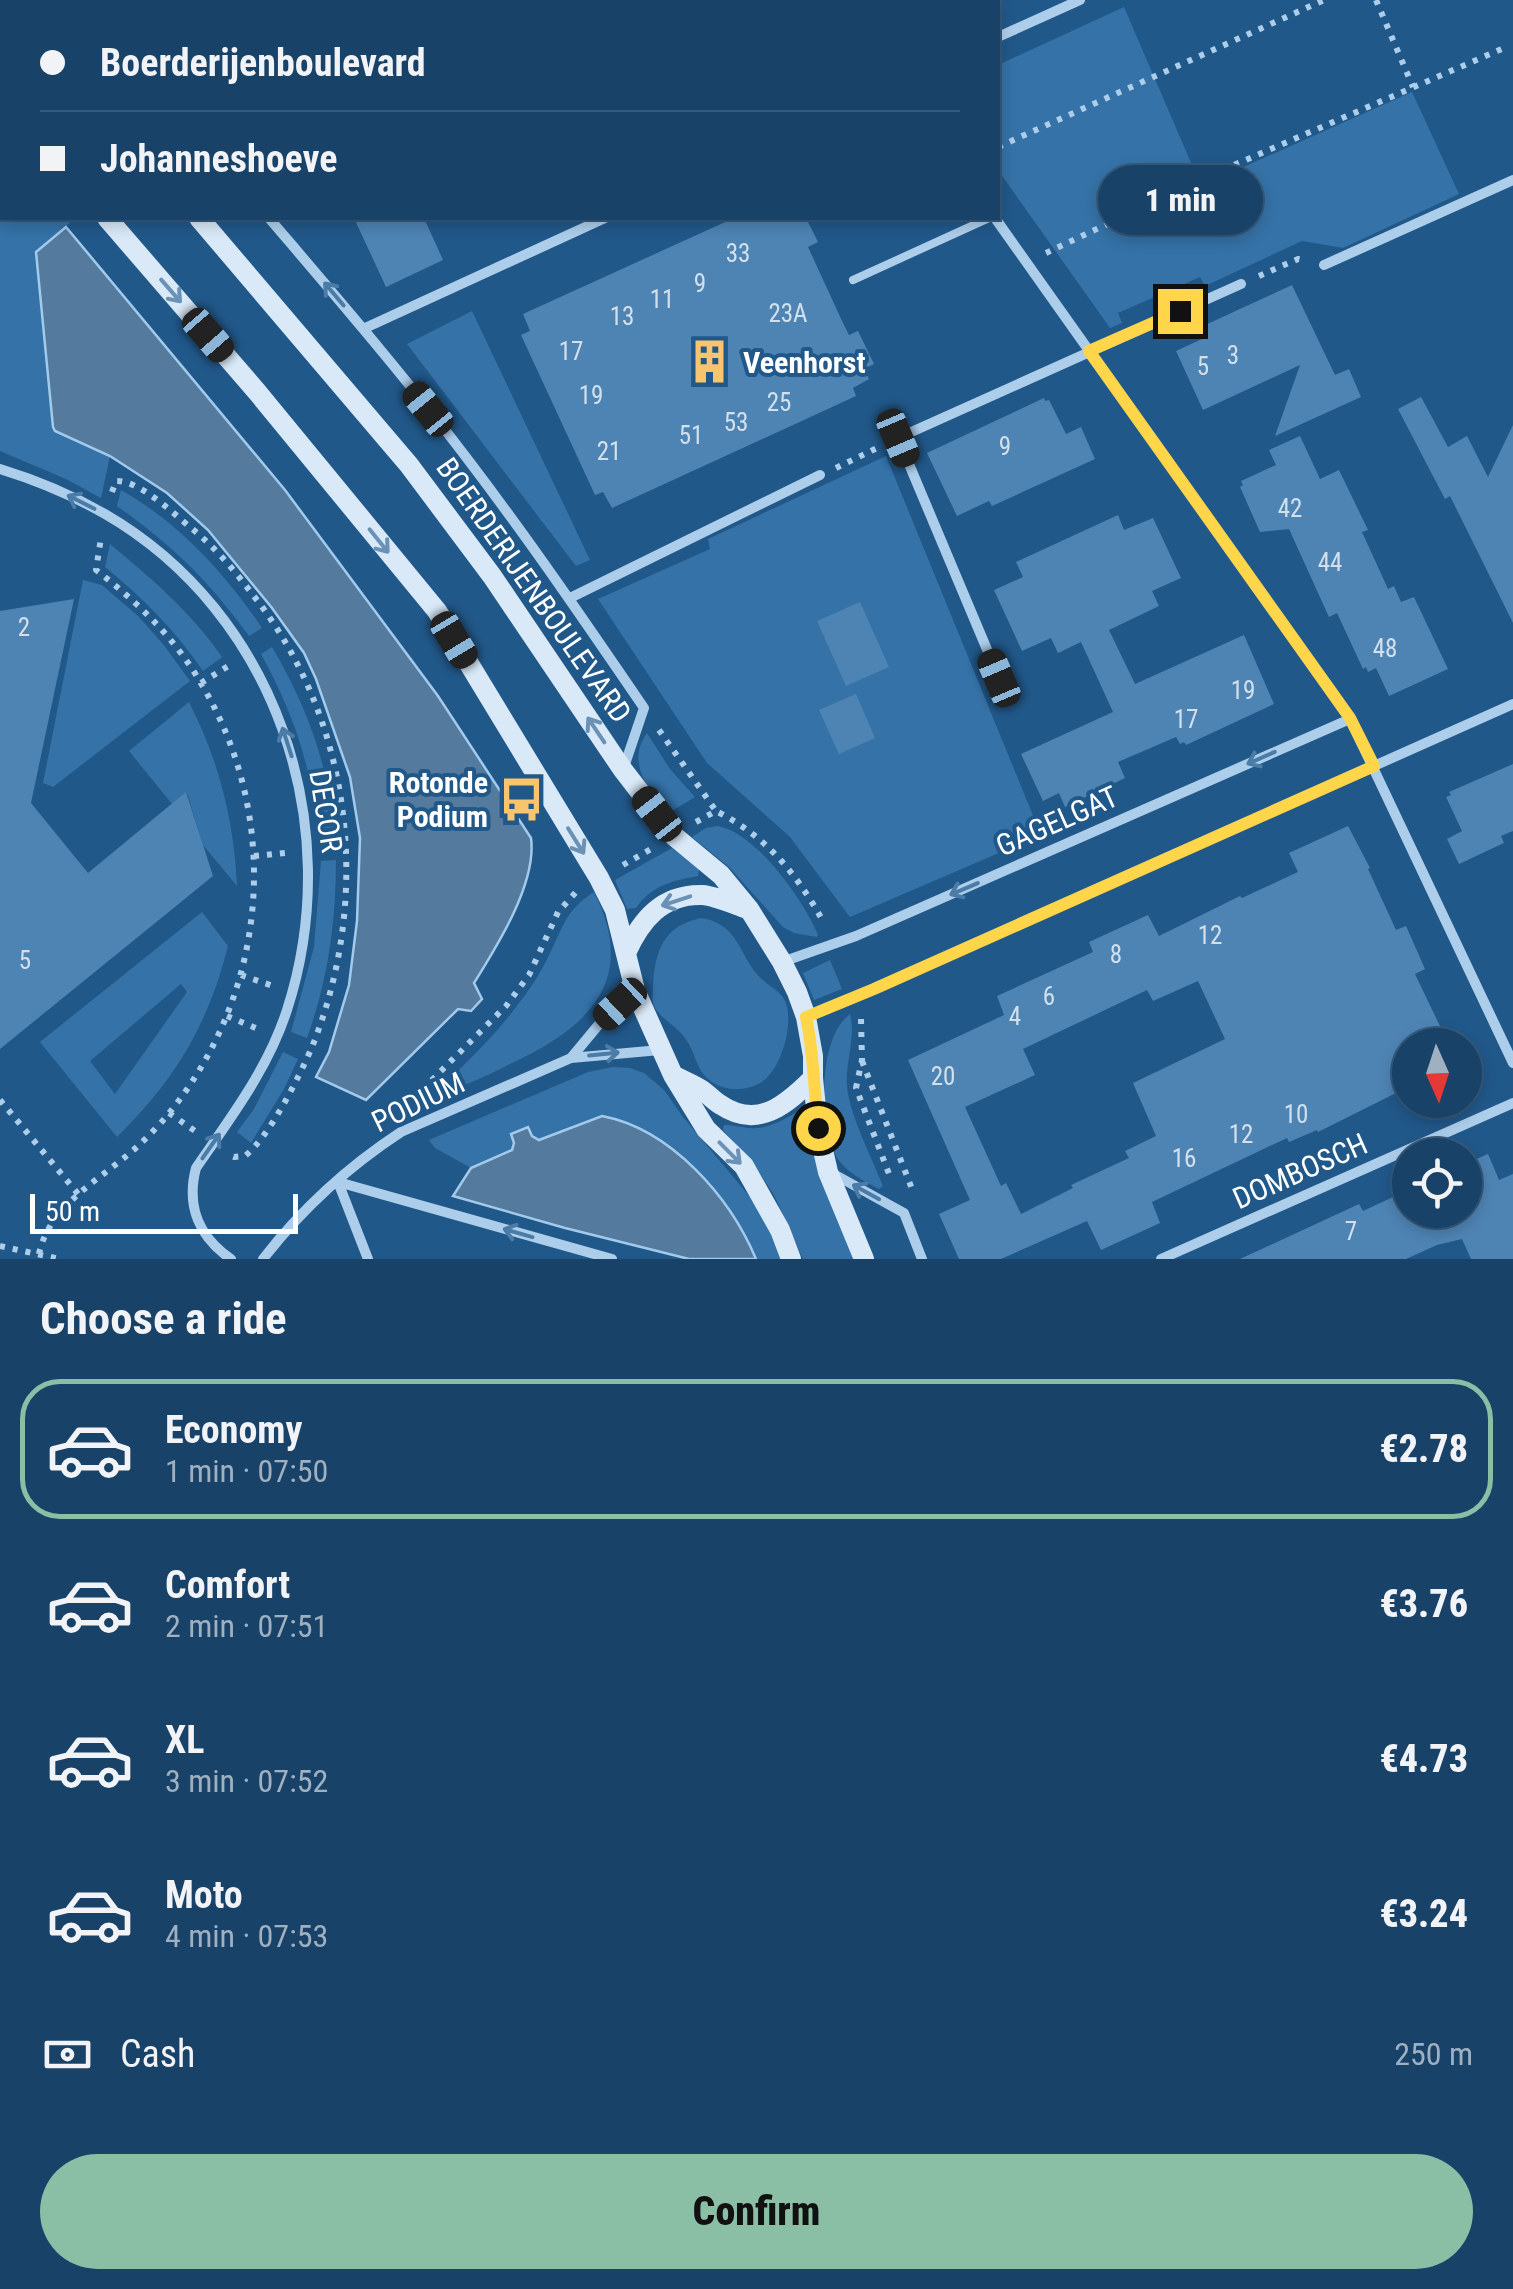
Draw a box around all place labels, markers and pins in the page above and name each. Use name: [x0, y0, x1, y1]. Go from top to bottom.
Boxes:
building icon: Veenhorst: [686, 338, 734, 386]
place label: Veenhorst: [743, 345, 866, 380]
place label: Rotonde Podium: [389, 765, 488, 834]
bus stop icon: Rotonde Podium: [497, 775, 545, 823]

